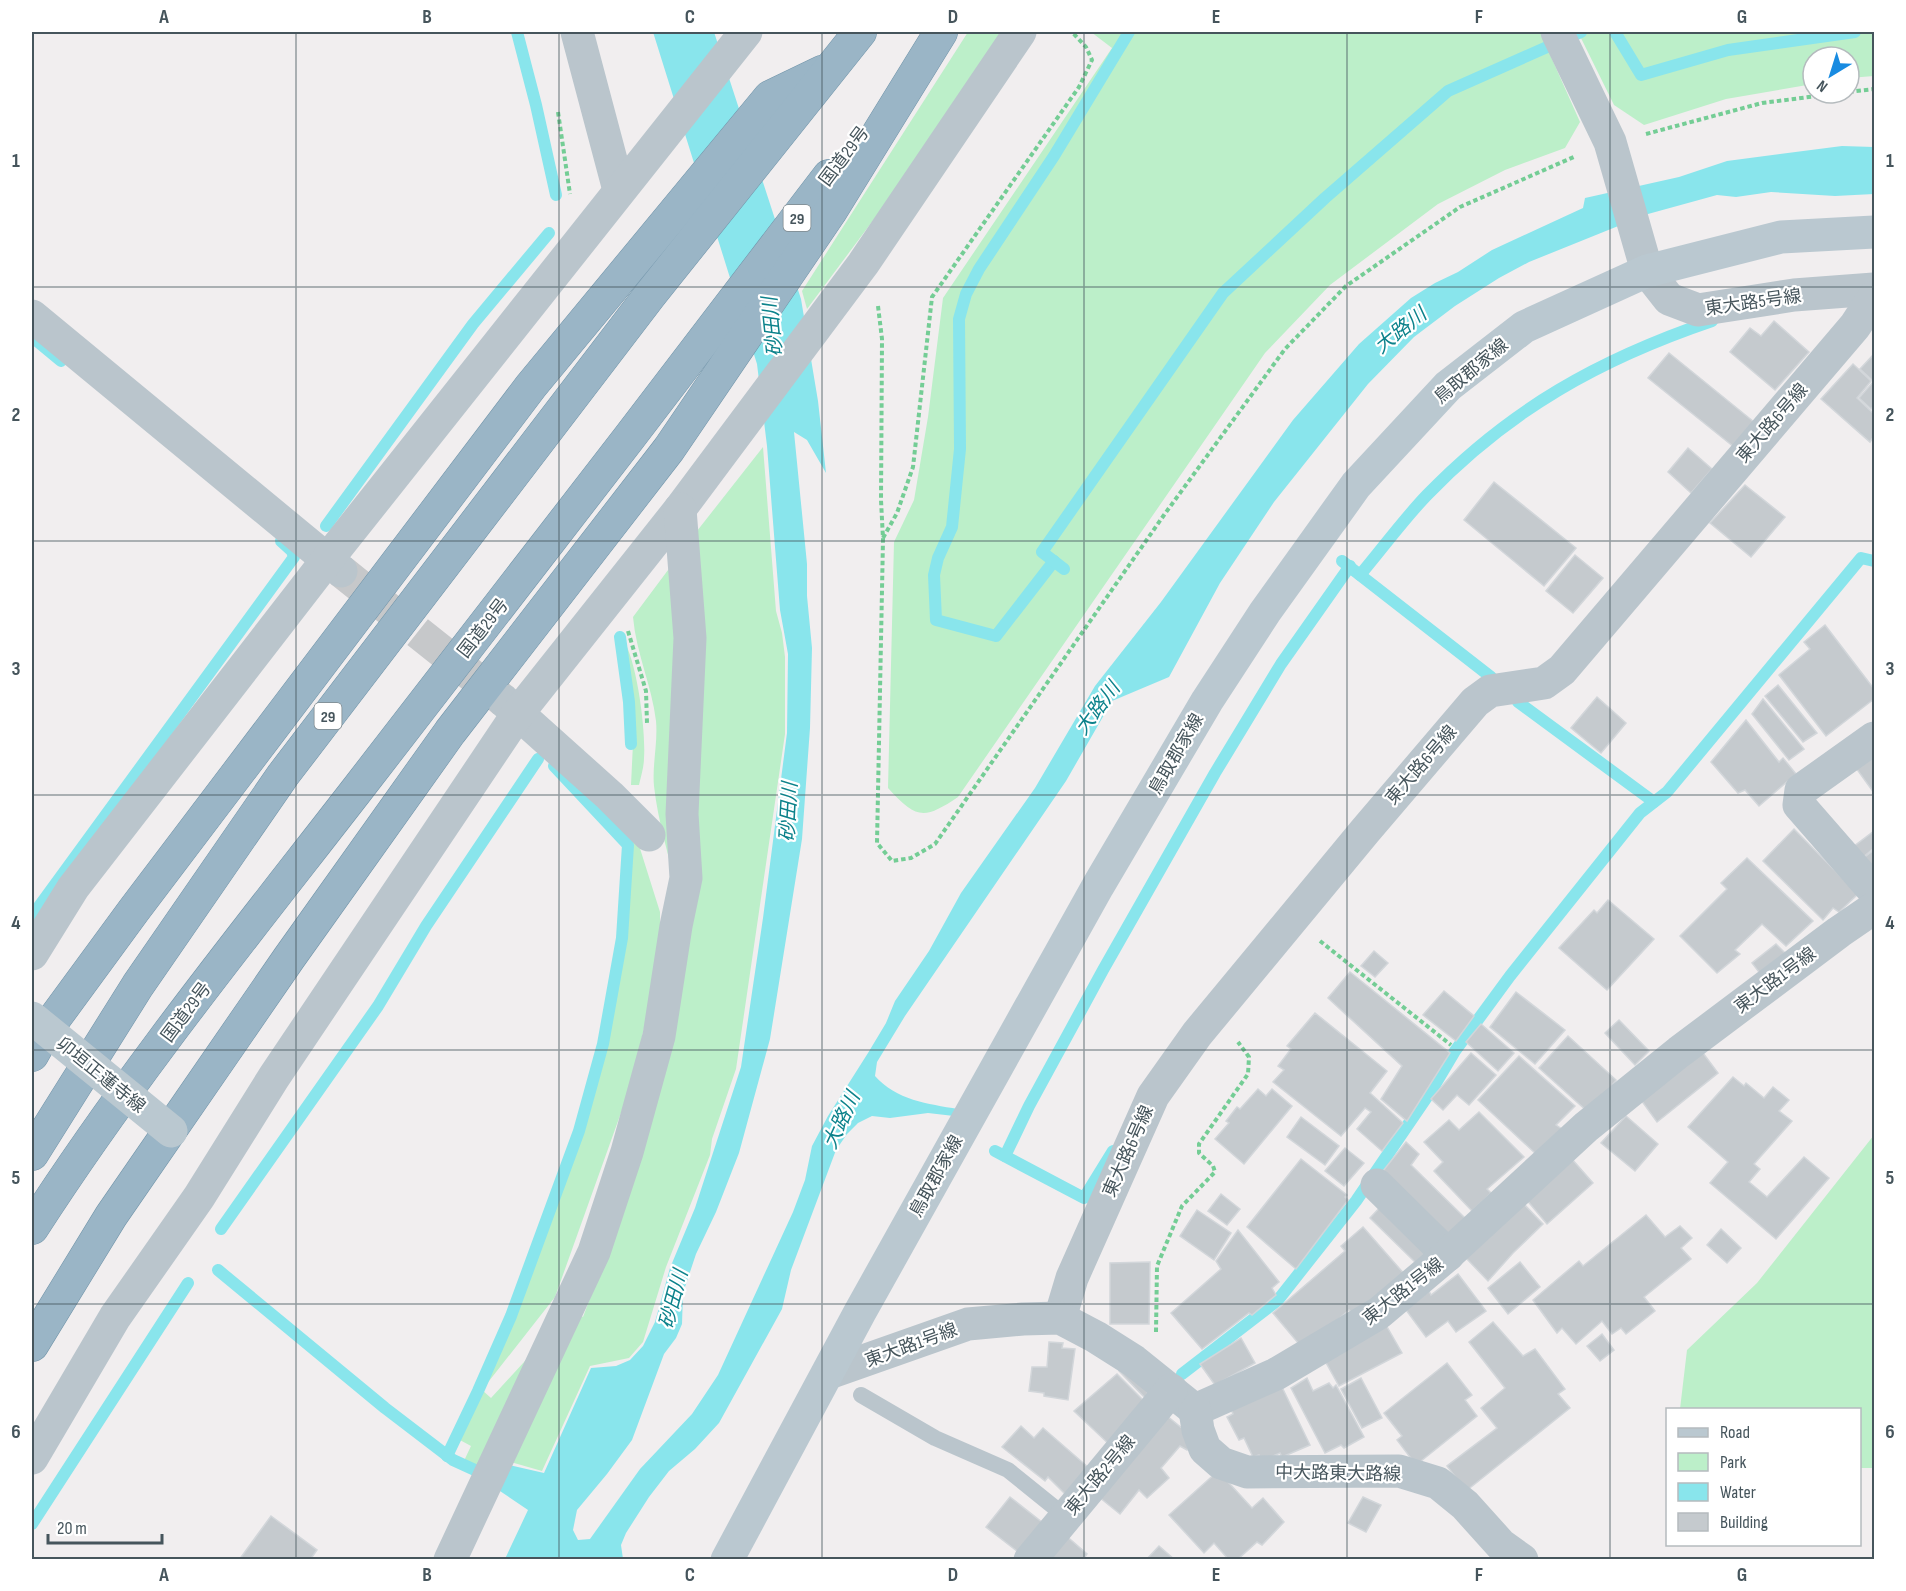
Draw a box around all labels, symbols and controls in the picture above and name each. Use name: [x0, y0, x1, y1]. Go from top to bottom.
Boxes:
text: A: [158, 5, 169, 29]
text: B: [422, 5, 432, 29]
text: C: [685, 5, 695, 29]
text: D: [948, 5, 958, 29]
text: E: [1212, 5, 1220, 29]
text: F: [1475, 5, 1483, 29]
text: G: [1737, 5, 1747, 29]
north arrow: [1801, 45, 1861, 105]
text: N: [1813, 76, 1832, 96]
street label: 国道29号: [815, 122, 874, 190]
text: 1: [12, 149, 20, 173]
text: 1: [1886, 149, 1894, 173]
road number: 29: [784, 205, 810, 231]
street label: 東大路5号線: [1703, 285, 1803, 320]
water label: 砂田川: [758, 294, 788, 358]
water label: 大路川: [1370, 301, 1433, 359]
street label: 鳥取郡家線: [1430, 334, 1513, 408]
street label: 東大路6号線: [1732, 379, 1812, 467]
text: 2: [12, 403, 20, 427]
text: 2: [1886, 403, 1894, 427]
street label: 国道29号: [454, 595, 513, 662]
text: 3: [12, 657, 21, 681]
text: 3: [1886, 657, 1895, 681]
water label: 大路川: [1070, 676, 1127, 740]
road number: 29: [314, 703, 342, 729]
street label: 鳥取郡家線: [1145, 710, 1208, 798]
street label: 東大路6号線: [1381, 721, 1461, 809]
water label: 砂田川: [775, 779, 803, 843]
text: 4: [11, 911, 21, 935]
text: 4: [1885, 911, 1895, 935]
street label: 東大路1号線: [1731, 943, 1820, 1018]
street label: 国道29号: [157, 978, 216, 1046]
street label: 卯垣正蓮寺線: [52, 1033, 149, 1118]
water label: 大路川: [818, 1086, 866, 1153]
street label: 東大路6号線: [1099, 1102, 1158, 1200]
street label: 鳥取郡家線: [905, 1132, 967, 1221]
text: 5: [12, 1166, 21, 1190]
text: 5: [1886, 1166, 1895, 1190]
street label: 東大路1号線: [1359, 1253, 1448, 1329]
water label: 砂田川: [655, 1265, 694, 1331]
street label: 東大路1号線: [862, 1319, 960, 1372]
legend: [1666, 1408, 1861, 1546]
text: 6: [11, 1420, 21, 1444]
text: 6: [1885, 1420, 1895, 1444]
text: Road: [1720, 1422, 1750, 1443]
street label: 東大路2号線: [1061, 1431, 1140, 1519]
text: Park: [1720, 1452, 1746, 1473]
street label: 中大路東大路線: [1275, 1462, 1401, 1485]
text: Water: [1720, 1482, 1756, 1503]
scale bar: [48, 1507, 162, 1545]
text: Building: [1720, 1512, 1768, 1533]
text: 20 m: [57, 1518, 87, 1539]
text: A: [158, 1563, 169, 1587]
text: B: [422, 1563, 432, 1587]
text: C: [685, 1563, 695, 1587]
text: D: [948, 1563, 958, 1587]
text: E: [1212, 1563, 1220, 1587]
text: F: [1475, 1563, 1483, 1587]
text: G: [1737, 1563, 1747, 1587]

